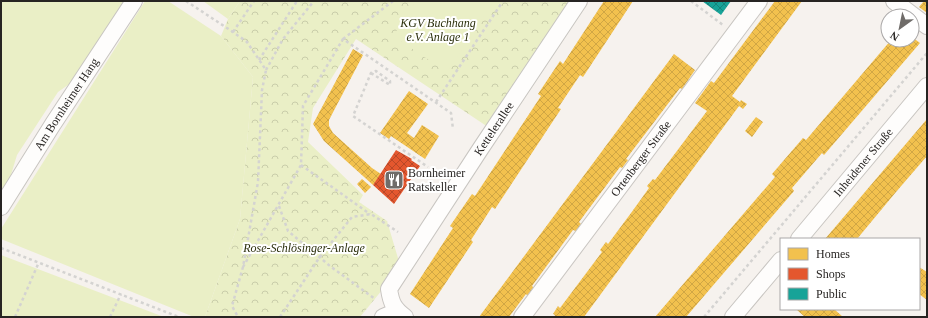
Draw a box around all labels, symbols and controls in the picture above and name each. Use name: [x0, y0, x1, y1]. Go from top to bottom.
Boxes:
north arrow: [880, 8, 920, 48]
park label: KGV Buchhang e.V. Anlage 1: [399, 16, 476, 44]
text: N: [888, 29, 901, 44]
street label: Am Bornheimer Hang: [31, 55, 102, 153]
street label: Kettelerallee: [471, 99, 517, 158]
street label: Ortenberger Straße: [608, 118, 674, 199]
street label: Inheidener Straße: [831, 125, 896, 199]
place label: Bornheimer Ratskeller: [408, 166, 465, 194]
restaurant icon: Bornheimer Ratskeller: [383, 169, 405, 191]
legend: [780, 238, 920, 310]
park label: Rose-Schlösinger-Anlage: [242, 241, 366, 255]
text: Homes: [816, 247, 850, 261]
text: Shops: [816, 267, 846, 281]
text: Public: [816, 287, 847, 301]

